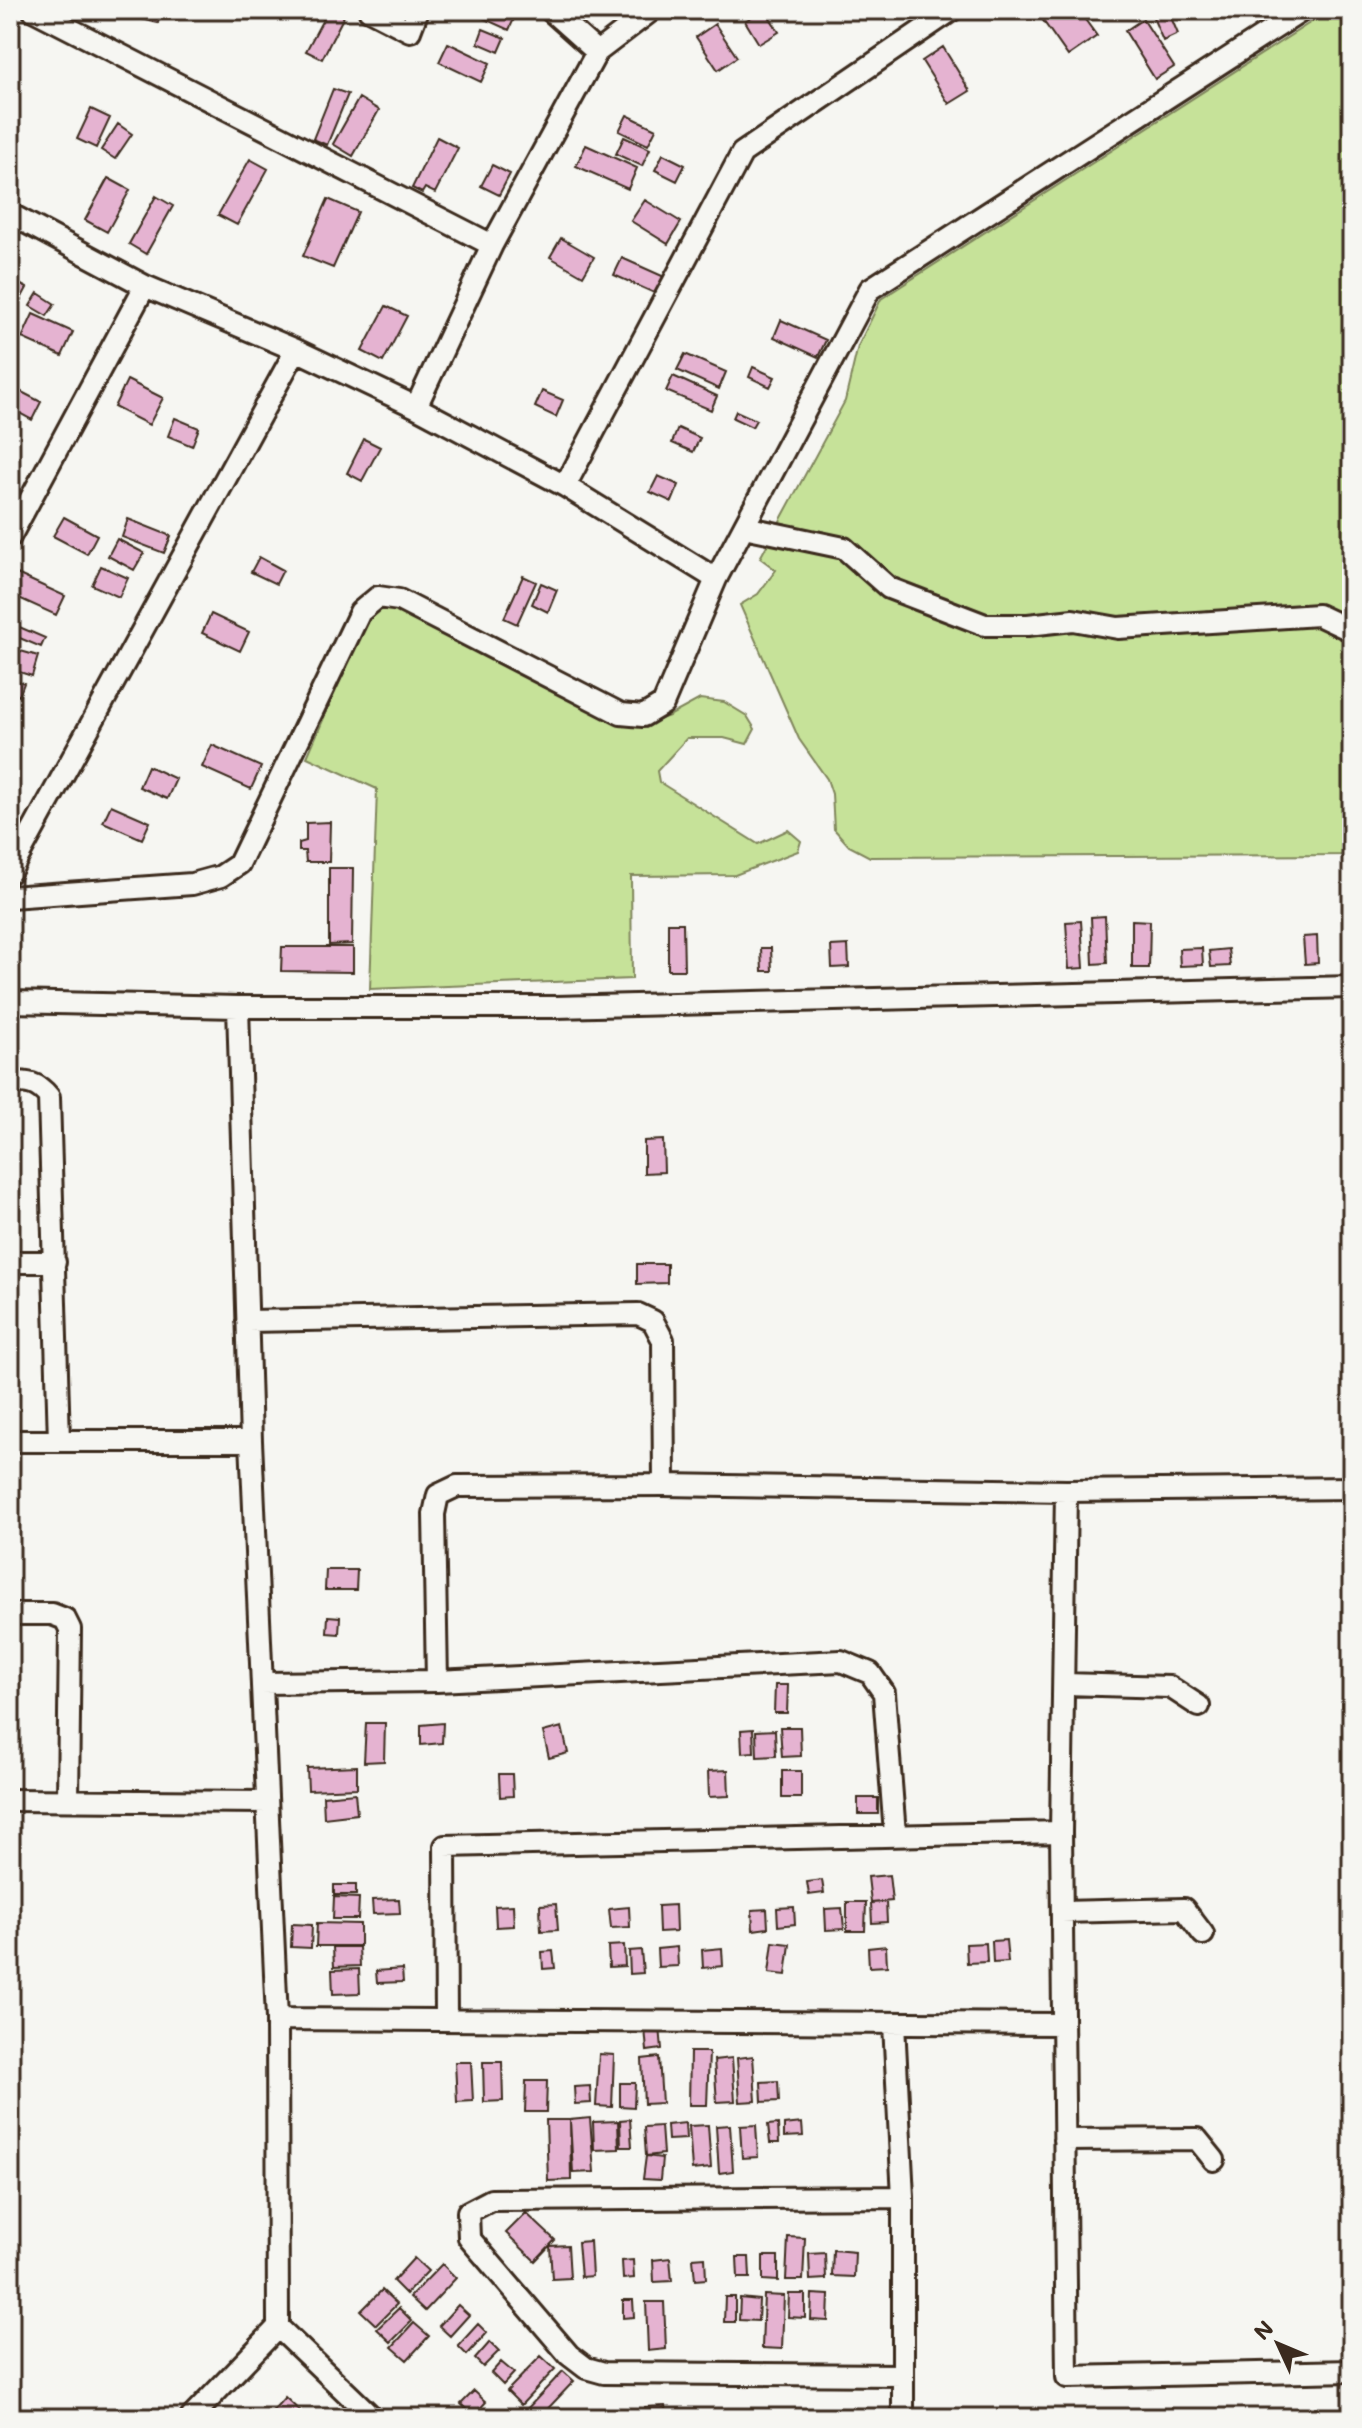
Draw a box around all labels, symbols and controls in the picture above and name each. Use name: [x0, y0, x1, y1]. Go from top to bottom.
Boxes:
north arrow: [1238, 2304, 1318, 2384]
text: N: [1247, 2314, 1279, 2346]

